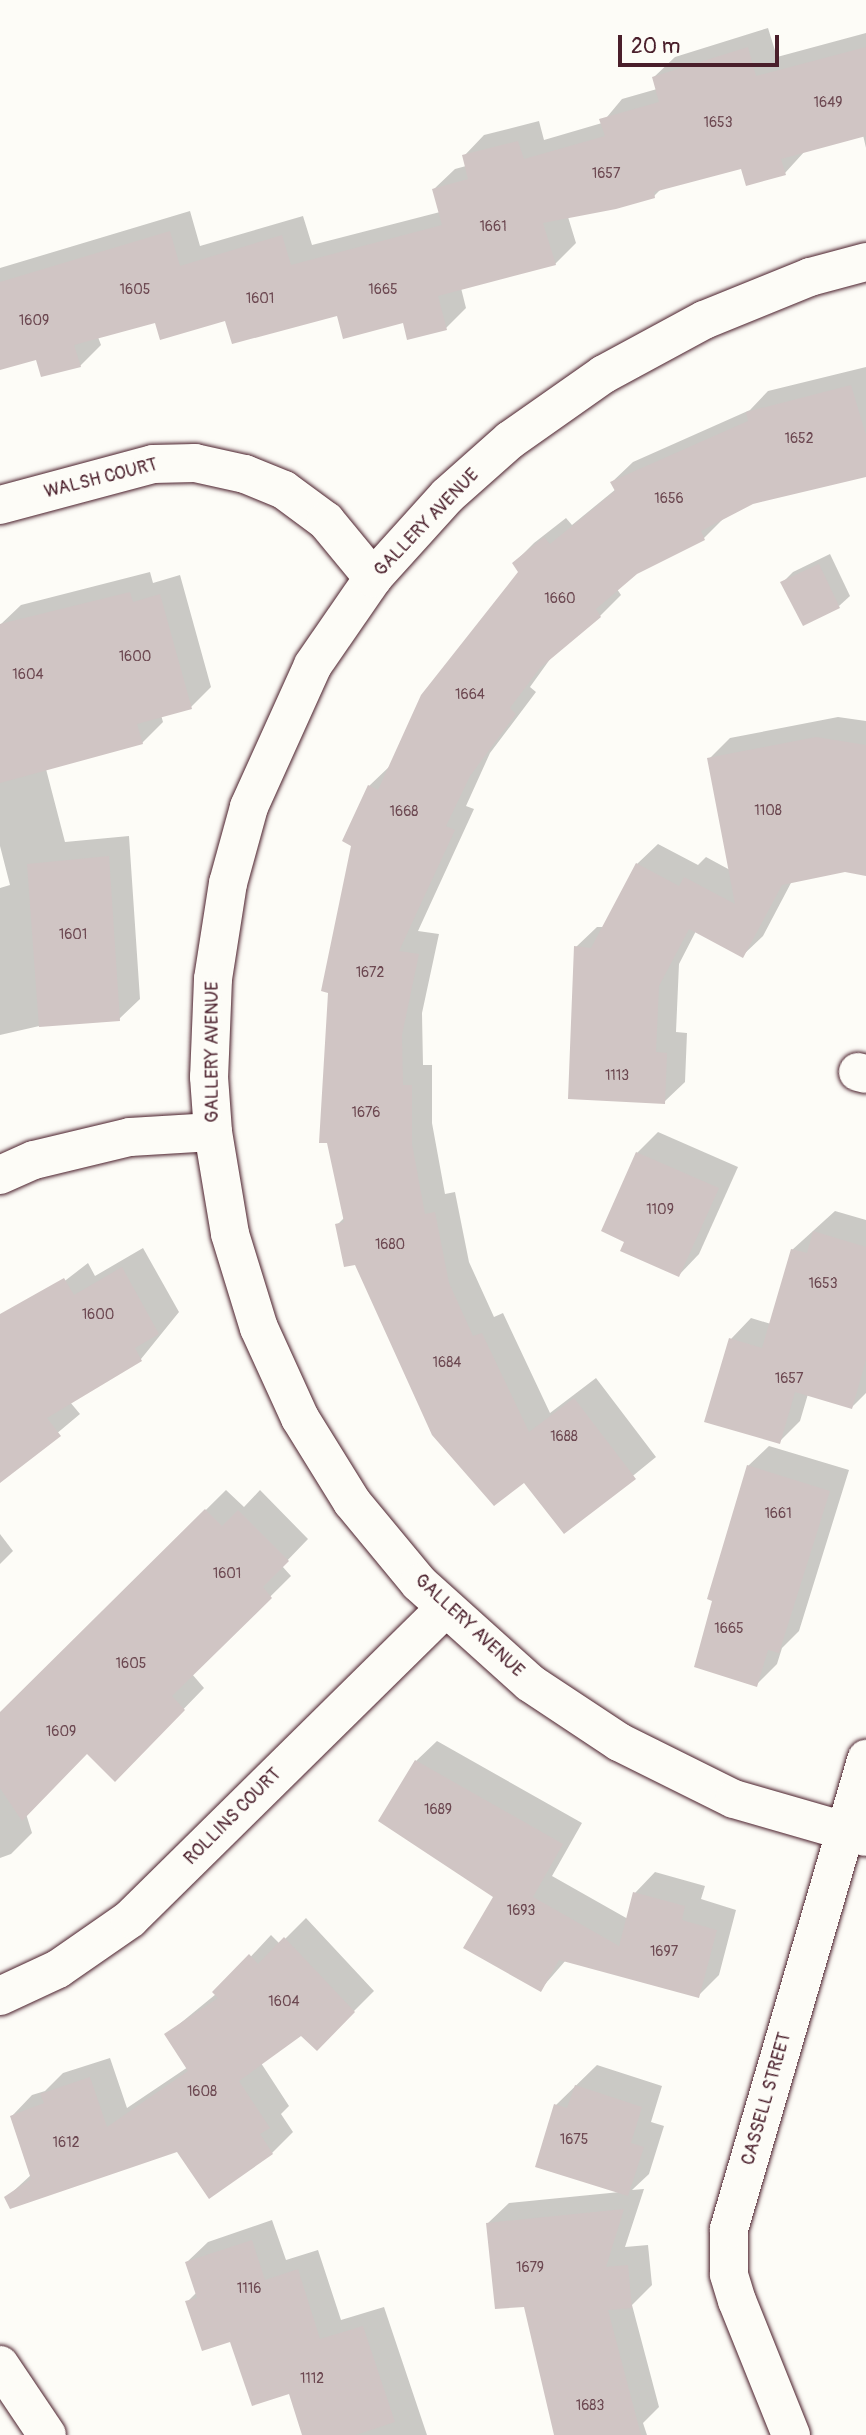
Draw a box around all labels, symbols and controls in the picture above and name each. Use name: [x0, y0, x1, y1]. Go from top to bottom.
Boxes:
scale bar: [621, 21, 782, 65]
text: 20 m: [631, 33, 680, 60]
house number: 1649: [814, 95, 842, 111]
house number: 1653: [703, 115, 733, 131]
house number: 1657: [592, 166, 620, 182]
house number: 1661: [479, 219, 507, 235]
house number: 1605: [120, 282, 150, 298]
house number: 1665: [368, 282, 398, 298]
house number: 1601: [246, 291, 274, 307]
house number: 1609: [19, 313, 49, 329]
house number: 1652: [784, 431, 814, 447]
street label: WALSH COURT: [42, 454, 160, 504]
street label: GALLERY AVENUE: [370, 465, 484, 581]
house number: 1656: [654, 491, 684, 507]
house number: 1660: [544, 591, 576, 607]
house number: 1600: [119, 649, 151, 665]
house number: 1604: [12, 667, 44, 683]
house number: 1664: [455, 687, 485, 703]
house number: 1108: [754, 803, 782, 819]
house number: 1668: [390, 804, 418, 820]
house number: 1601: [59, 927, 87, 943]
house number: 1672: [356, 965, 384, 981]
street label: GALLERY AVENUE: [202, 981, 224, 1123]
house number: 1113: [605, 1068, 629, 1084]
house number: 1676: [351, 1105, 381, 1121]
house number: 1109: [646, 1202, 674, 1218]
house number: 1680: [375, 1237, 405, 1253]
house number: 1653: [808, 1276, 838, 1292]
house number: 1600: [82, 1307, 114, 1323]
house number: 1684: [433, 1355, 461, 1371]
house number: 1657: [775, 1371, 803, 1387]
house number: 1688: [550, 1429, 578, 1445]
house number: 1661: [764, 1506, 792, 1522]
house number: 1601: [213, 1566, 241, 1582]
street label: GALLERY AVENUE: [410, 1570, 528, 1682]
house number: 1665: [714, 1621, 744, 1637]
house number: 1605: [116, 1656, 146, 1672]
house number: 1609: [46, 1724, 76, 1740]
street label: ROLLINS COURT: [180, 1764, 286, 1870]
house number: 1689: [424, 1802, 452, 1818]
house number: 1693: [507, 1903, 535, 1919]
house number: 1697: [650, 1944, 678, 1960]
house number: 1604: [268, 1994, 300, 2010]
street label: CASSELL STREET: [738, 2030, 796, 2168]
house number: 1608: [187, 2084, 217, 2100]
house number: 1675: [560, 2132, 588, 2148]
house number: 1612: [53, 2135, 79, 2151]
house number: 1679: [516, 2260, 544, 2276]
house number: 1116: [237, 2281, 261, 2297]
house number: 1112: [300, 2371, 324, 2387]
house number: 1683: [576, 2398, 604, 2414]

